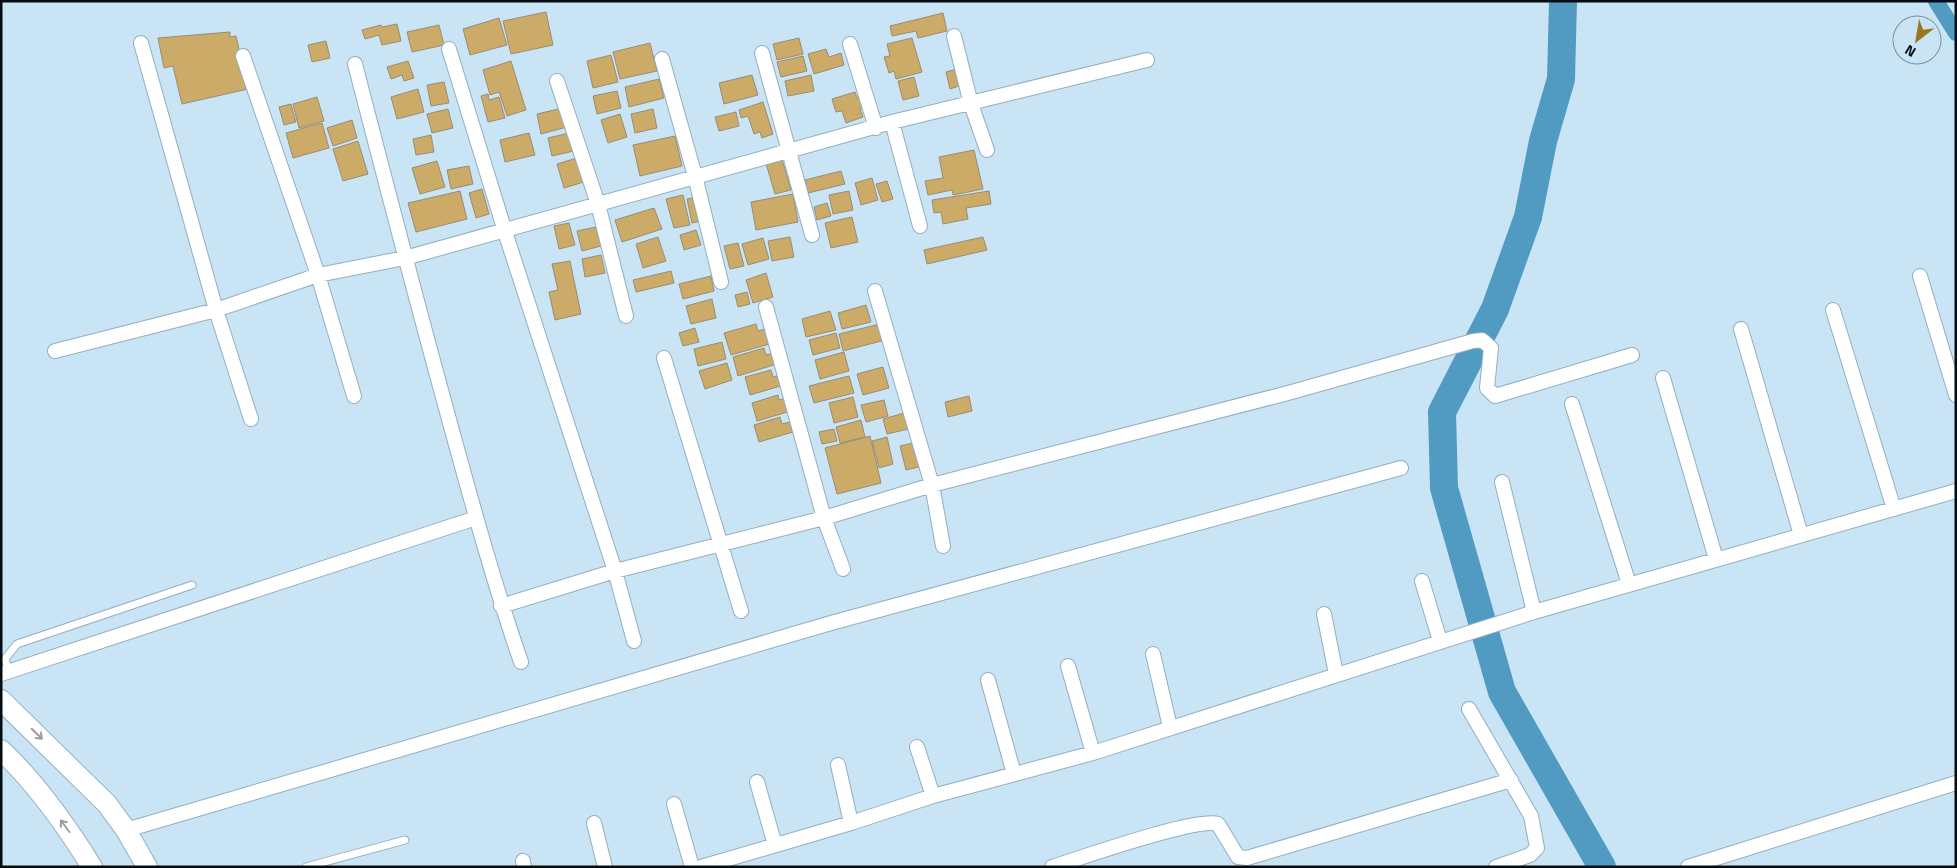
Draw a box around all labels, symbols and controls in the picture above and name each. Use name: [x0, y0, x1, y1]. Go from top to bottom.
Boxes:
north arrow: [1892, 15, 1942, 65]
text: N: [1900, 40, 1920, 63]
one-way arrow: [30, 728, 43, 740]
one-way arrow: [60, 820, 71, 833]

